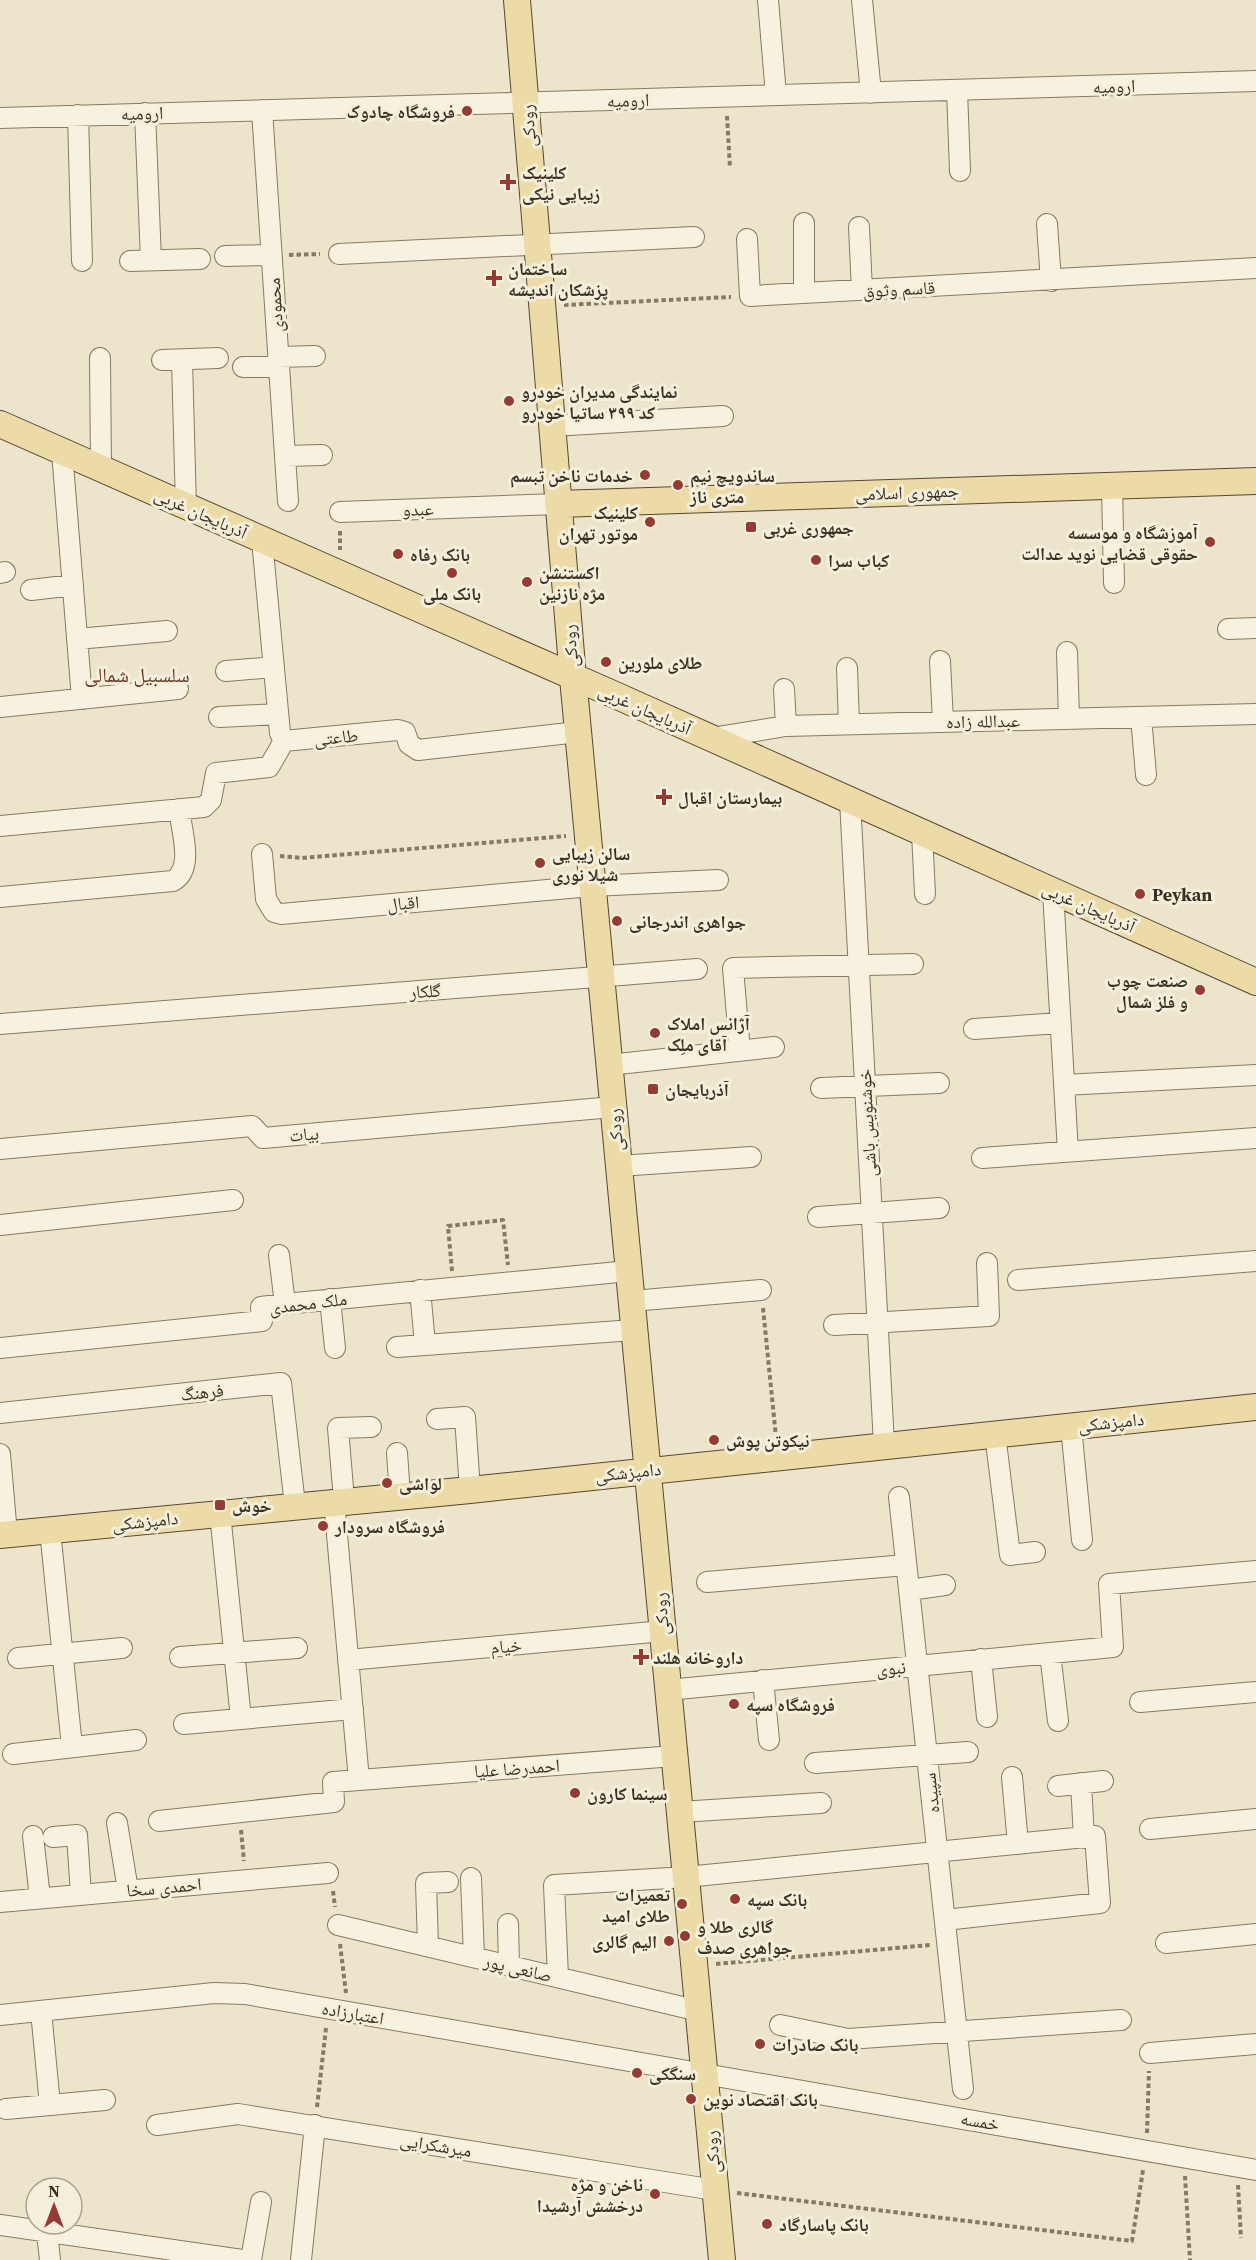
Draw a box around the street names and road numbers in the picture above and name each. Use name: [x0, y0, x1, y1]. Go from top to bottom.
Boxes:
street label: ارومیه: [1092, 73, 1136, 99]
street label: ارومیه: [606, 87, 650, 113]
street label: ارومیه: [120, 100, 164, 126]
street label: رودکی: [514, 104, 542, 148]
street label: قاسم وثوق: [862, 275, 936, 303]
street label: محمودی: [261, 277, 289, 333]
street label: جمهوری اسلامی: [855, 478, 959, 506]
street label: آذربایجان غربی: [151, 481, 252, 545]
street label: عبدو: [402, 496, 434, 522]
street label: رودکی: [556, 624, 584, 668]
street label: آذربایجان غربی: [595, 677, 696, 741]
street label: عبدالله زاده: [946, 708, 1020, 734]
street label: طاعتی: [313, 722, 359, 752]
street label: آذربایجان غربی: [1039, 875, 1140, 939]
street label: اقبال: [386, 889, 420, 917]
street label: گلکار: [407, 977, 442, 1005]
street label: خوشنویس باشی: [852, 1069, 882, 1177]
street label: رودکی: [601, 1108, 629, 1152]
street label: بیات: [288, 1120, 320, 1148]
street label: ملک محمدی: [268, 1286, 348, 1320]
street label: فرهنگ: [179, 1377, 225, 1407]
street label: دامپزشکی: [1077, 1406, 1145, 1438]
street label: دامپزشکی: [594, 1456, 662, 1488]
street label: دامپزشکی: [111, 1505, 179, 1537]
street label: رودکی: [647, 1592, 675, 1636]
street label: خیام: [489, 1632, 523, 1660]
street label: نبوی: [875, 1654, 907, 1682]
street label: احمدرضا علیا: [473, 1753, 561, 1783]
street label: سپیده: [916, 1771, 946, 1815]
street label: احمدی سخا: [125, 1871, 203, 1903]
street label: صانعی پور: [480, 1948, 555, 1988]
street label: اعتبارزاده: [320, 1995, 386, 2031]
street label: خمسه: [959, 2105, 1001, 2137]
street label: میرشکرایی: [398, 2127, 474, 2163]
street label: رودکی: [698, 2130, 726, 2174]

